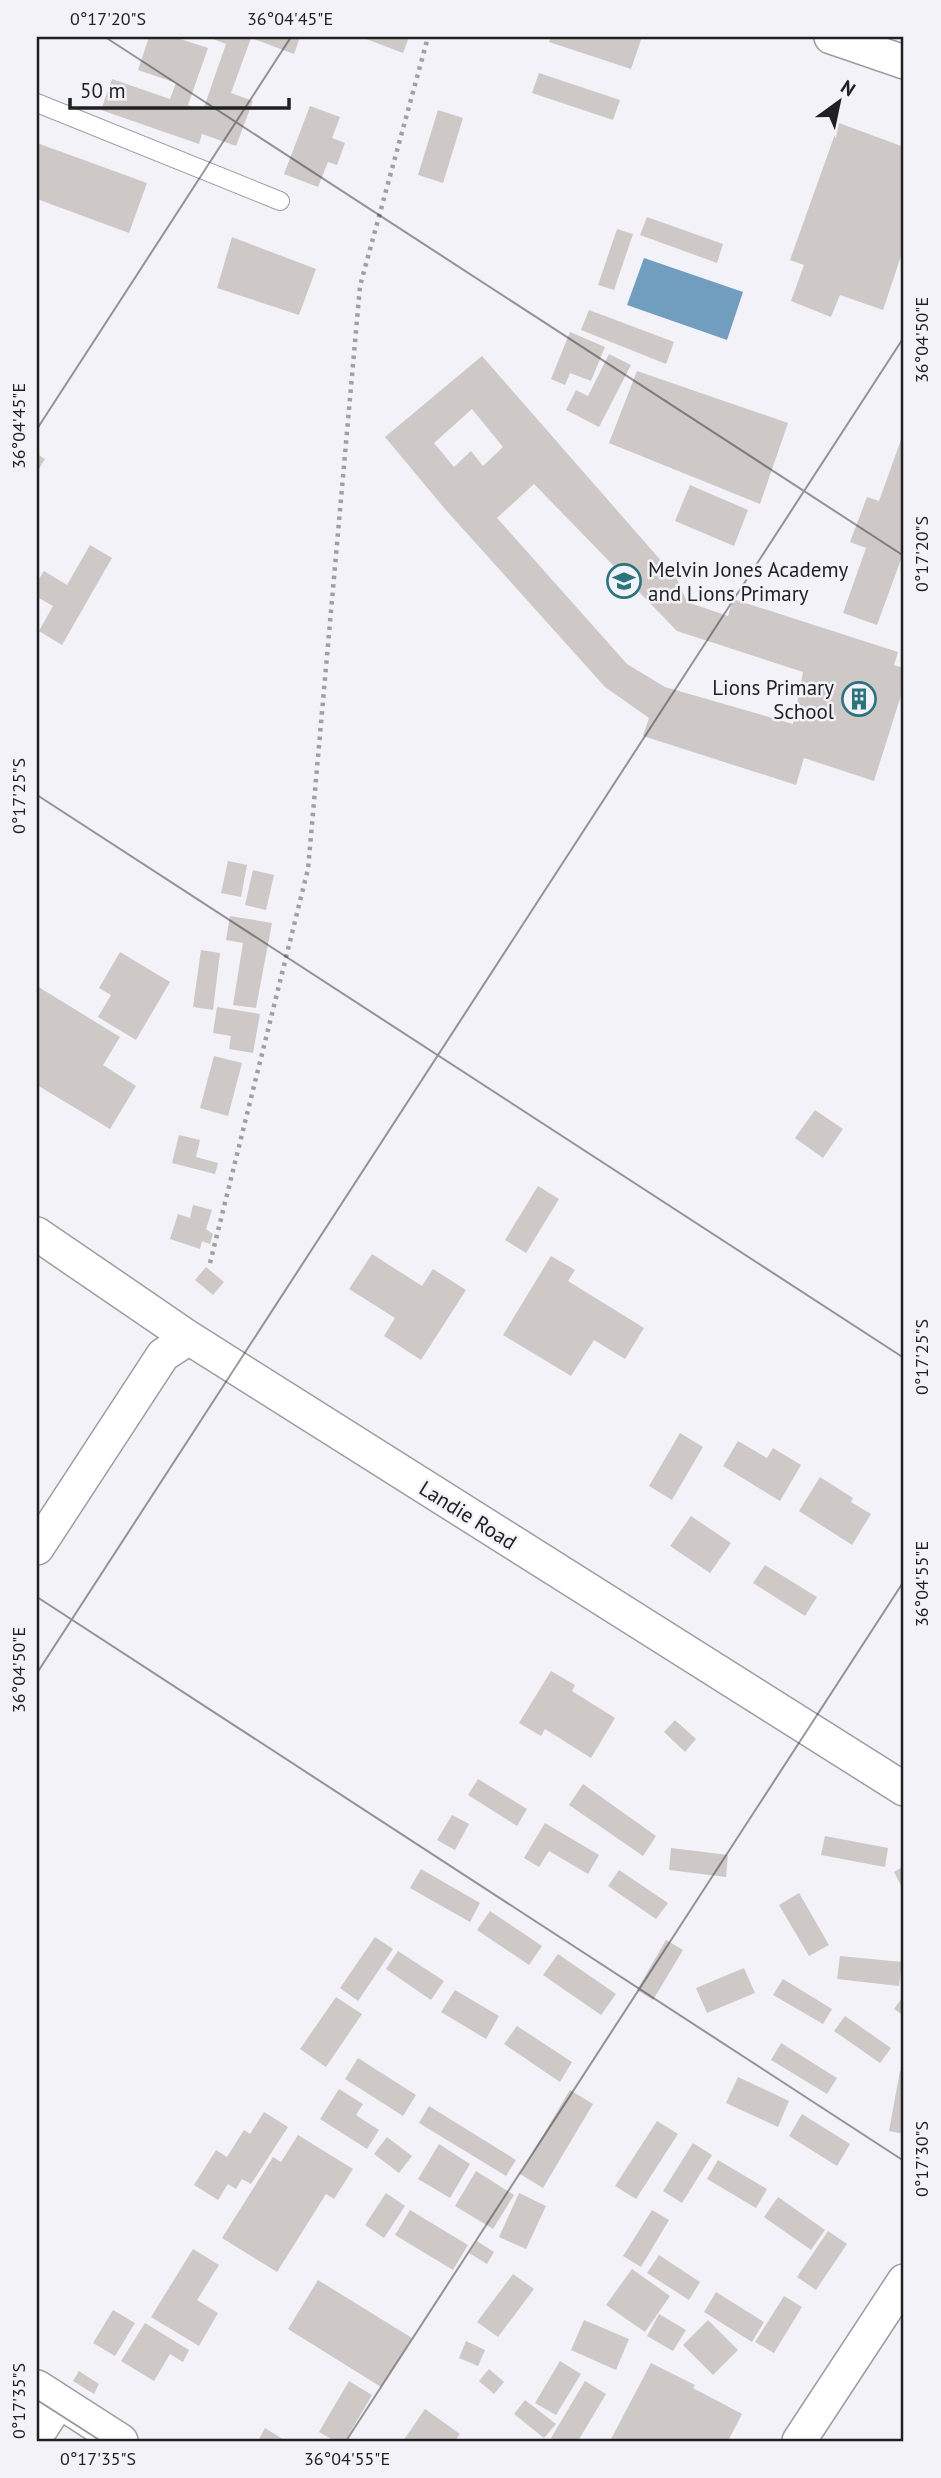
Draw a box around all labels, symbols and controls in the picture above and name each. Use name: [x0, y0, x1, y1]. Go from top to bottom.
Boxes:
text: 0°17'20"S: [70, 7, 146, 30]
text: 36°04'45"E: [247, 7, 333, 30]
scale bar: [70, 66, 289, 110]
north arrow: [804, 66, 874, 136]
text: N: [836, 74, 860, 101]
text: 50 m: [80, 77, 126, 104]
text: 36°04'50"E: [910, 297, 933, 383]
text: 36°04'45"E: [7, 383, 30, 469]
text: 0°17'20"S: [910, 516, 933, 592]
place label: Melvin Jones Academy and Lions Primary: [648, 556, 848, 607]
school or university icon: Melvin Jones Academy and Lions Primary: [605, 562, 643, 600]
place label: Lions Primary School: [712, 674, 834, 725]
building icon: Lions Primary School: [840, 680, 878, 718]
text: 0°17'25"S: [7, 758, 30, 834]
text: 0°17'25"S: [910, 1319, 933, 1395]
street label: Landie Road: [414, 1474, 522, 1556]
text: 36°04'55"E: [910, 1541, 933, 1627]
text: 36°04'50"E: [7, 1627, 30, 1713]
text: 0°17'30"S: [910, 2121, 933, 2197]
text: 0°17'35"S: [7, 2363, 30, 2439]
text: 0°17'35"S: [60, 2447, 136, 2470]
text: 36°04'55"E: [304, 2447, 390, 2470]

